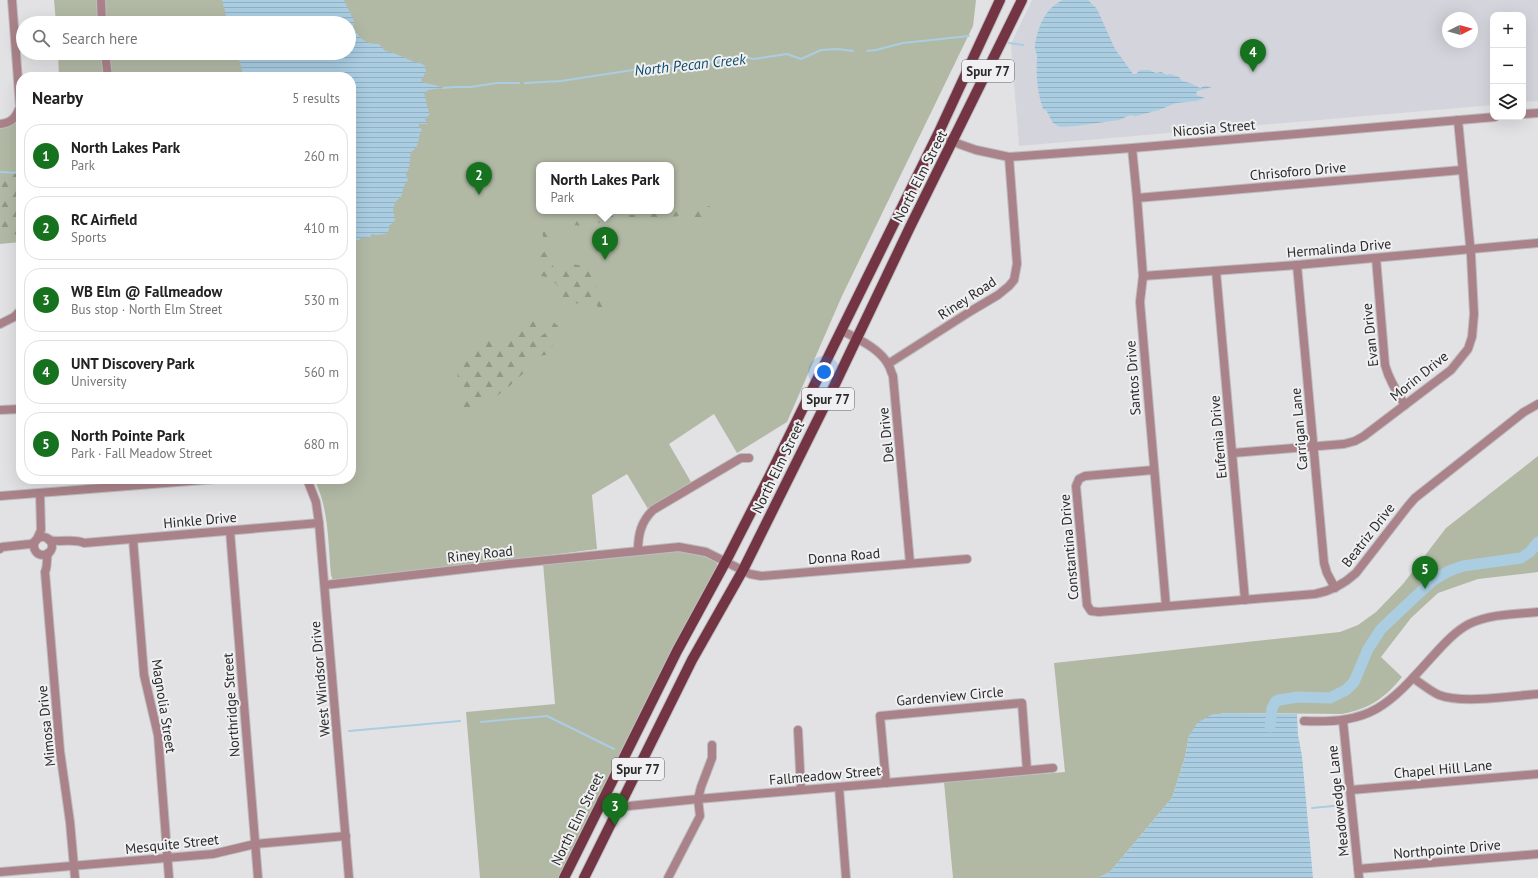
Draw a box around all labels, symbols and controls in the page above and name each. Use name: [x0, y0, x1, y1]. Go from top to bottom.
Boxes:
north arrow: [1442, 12, 1478, 48]
map controls: [1490, 12, 1526, 120]
button: +: [1490, 12, 1526, 48]
search box: [16, 16, 356, 60]
icon: search: [30, 27, 52, 49]
text: Search here: [62, 29, 138, 48]
pin: 4: [1240, 39, 1266, 72]
button: −: [1490, 48, 1526, 84]
water label: North Pecan Creek: [633, 49, 748, 80]
road number: Spur 77: [962, 60, 1014, 82]
button: layers: [1490, 84, 1526, 120]
text: Nearby: [32, 87, 83, 109]
text: 5 results: [292, 90, 340, 107]
street label: Nicosia Street: [1172, 115, 1256, 141]
street label: North Elm Street: [889, 127, 951, 225]
text: North Lakes Park: [71, 138, 180, 157]
text: 1: [42, 148, 50, 165]
text: 260 m: [304, 148, 339, 165]
text: Park: [71, 157, 95, 174]
street label: Chrisoforo Drive: [1249, 158, 1347, 184]
pin: 2: [466, 162, 492, 195]
popup: [536, 162, 674, 214]
text: North Lakes Park: [550, 170, 660, 189]
text: Park: [550, 189, 574, 206]
text: RC Airfield: [71, 210, 137, 229]
text: 2: [42, 220, 50, 237]
text: 410 m: [304, 220, 339, 237]
pin: 1: [592, 227, 618, 260]
text: Sports: [71, 229, 107, 246]
street label: Hermalinda Drive: [1286, 234, 1392, 262]
street label: Riney Road: [934, 272, 1000, 324]
text: WB Elm @ Fallmeadow: [71, 282, 222, 301]
text: 3: [42, 292, 50, 309]
text: 530 m: [304, 292, 339, 309]
text: Bus stop · North Elm Street: [71, 301, 222, 318]
street label: Evan Drive: [1358, 302, 1382, 368]
street label: Santos Drive: [1121, 340, 1145, 416]
street label: Morin Drive: [1386, 347, 1452, 405]
text: UNT Discovery Park: [71, 354, 195, 373]
your location: [814, 362, 834, 382]
text: 4: [42, 364, 50, 381]
text: 560 m: [304, 364, 339, 381]
text: University: [71, 373, 127, 390]
street label: Carrigan Lane: [1286, 387, 1312, 471]
road number: Spur 77: [802, 388, 854, 410]
street label: Eufemia Drive: [1205, 395, 1231, 479]
street label: Del Drive: [874, 406, 898, 464]
street label: North Elm Street: [748, 418, 808, 516]
text: North Pointe Park: [71, 426, 185, 445]
text: 5: [42, 436, 50, 453]
text: 680 m: [304, 436, 339, 453]
text: Park · Fall Meadow Street: [71, 445, 212, 462]
street label: Constantina Drive: [1055, 493, 1083, 601]
street label: Beatriz Drive: [1337, 499, 1399, 571]
street label: Hinkle Drive: [162, 508, 238, 532]
street label: Riney Road: [446, 542, 514, 566]
street label: Donna Road: [807, 544, 881, 568]
pin: 5: [1412, 556, 1438, 589]
street label: West Windsor Drive: [306, 620, 334, 738]
street label: Northridge Street: [218, 652, 244, 758]
street label: Magnolia Street: [148, 658, 180, 755]
street label: Gardenview Circle: [896, 682, 1004, 710]
street label: Mimosa Drive: [33, 684, 59, 768]
street label: Meadowedge Lane: [1323, 744, 1353, 858]
street label: Chapel Hill Lane: [1393, 756, 1493, 782]
road number: Spur 77: [612, 758, 664, 780]
street label: Fallmeadow Street: [768, 761, 882, 789]
street label: North Elm Street: [547, 770, 607, 868]
pin: 3: [602, 793, 628, 826]
street label: Mesquite Street: [124, 830, 220, 858]
street label: Northpointe Drive: [1393, 835, 1501, 863]

